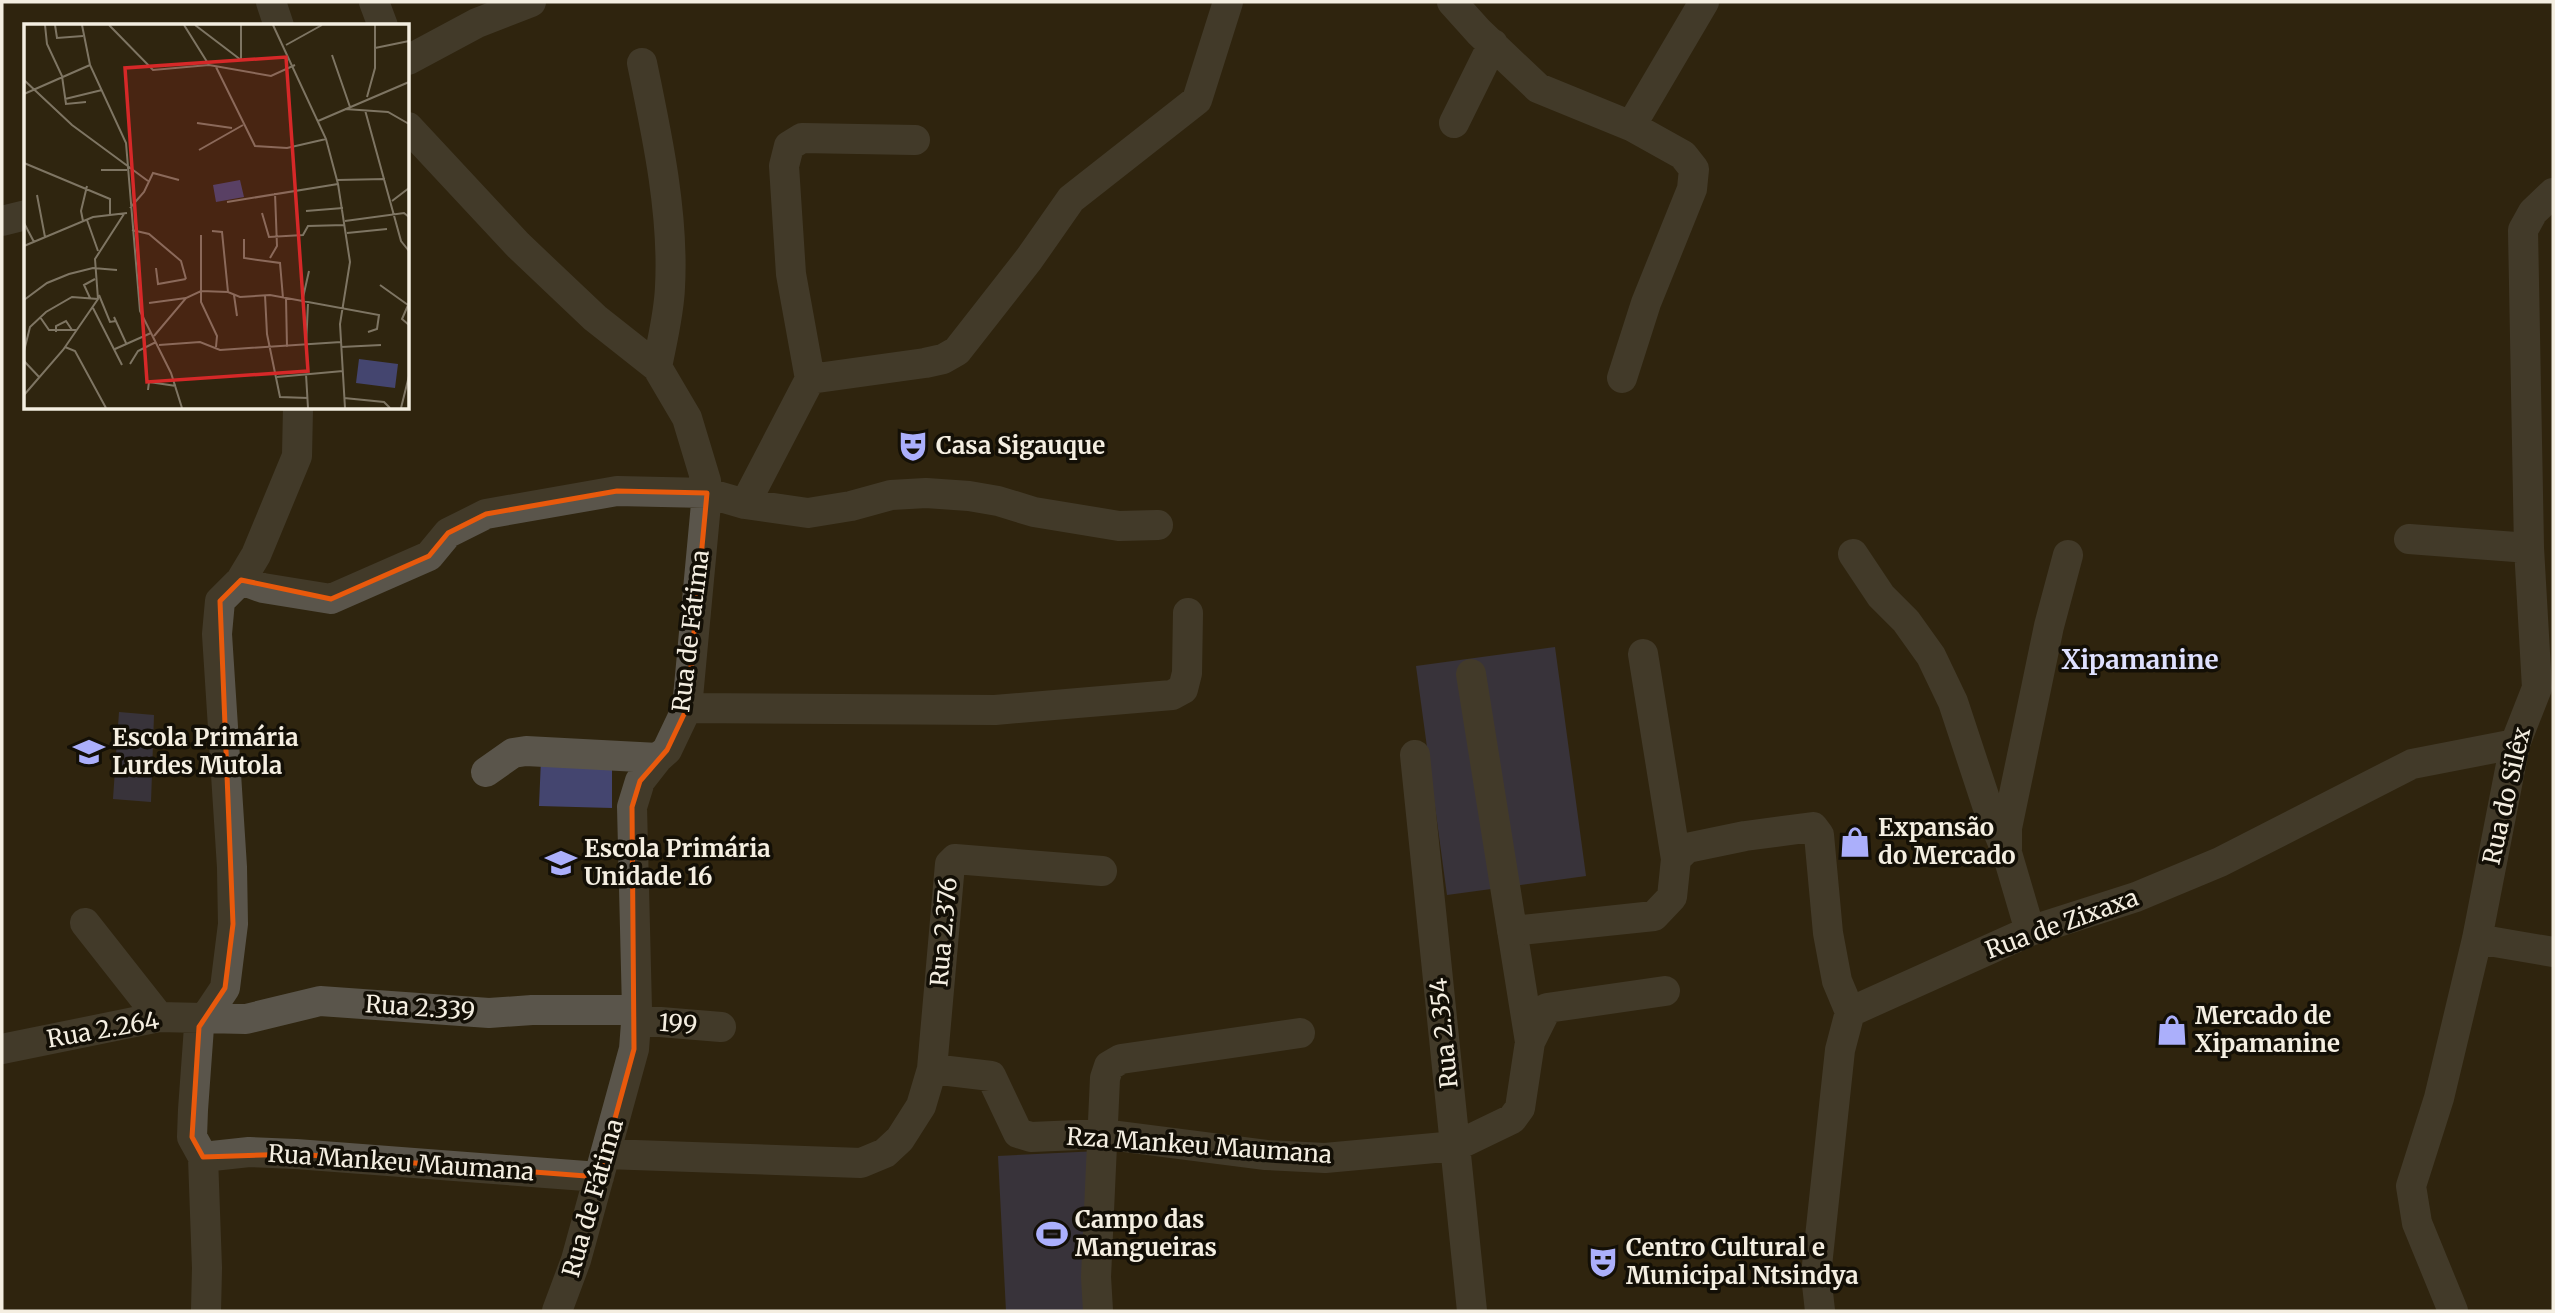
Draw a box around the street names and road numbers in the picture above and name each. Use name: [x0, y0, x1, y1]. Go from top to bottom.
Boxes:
street label: Rua de Fátima: [665, 548, 716, 714]
street label: Rua do Silêx: [2476, 723, 2538, 868]
street label: Rua 2.376: [923, 876, 964, 988]
street label: Rua de Zixaxa: [1981, 881, 2143, 966]
street label: Rua 2.354: [1422, 976, 1465, 1090]
street label: Rua 2.339: [364, 988, 476, 1027]
street label: Rua 2.264: [44, 1004, 162, 1055]
street label: 199: [658, 1007, 698, 1040]
street label: Rua de Fátima: [555, 1115, 630, 1281]
street label: Rza Mankeu Maumana: [1065, 1121, 1333, 1170]
street label: Rua Mankeu Maumana: [267, 1138, 536, 1187]

